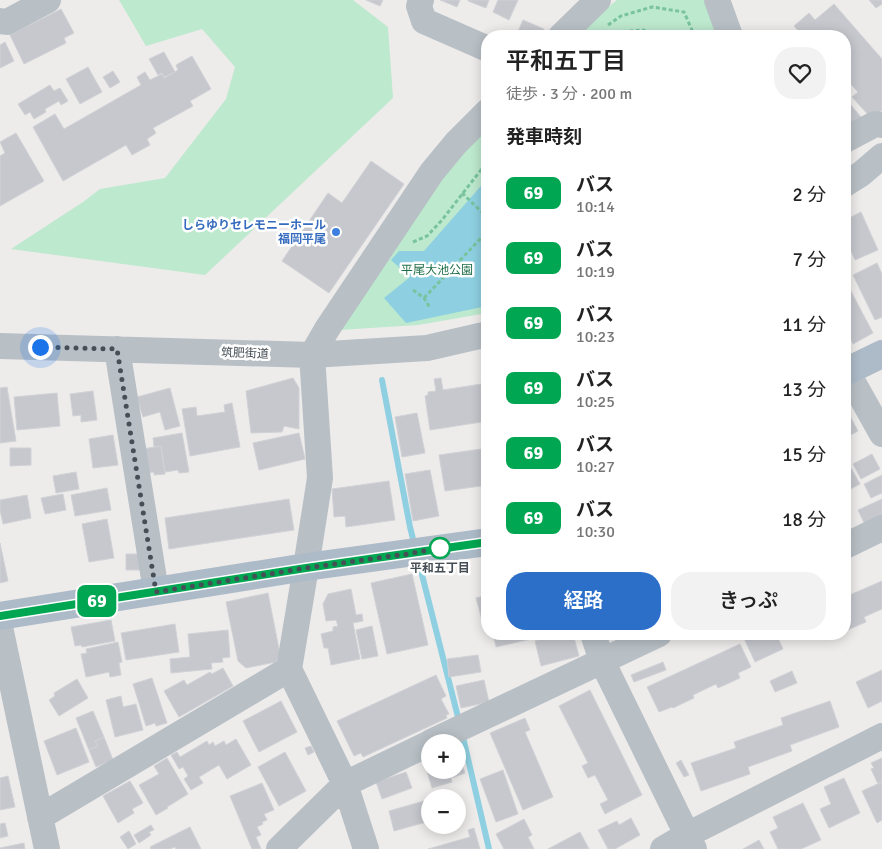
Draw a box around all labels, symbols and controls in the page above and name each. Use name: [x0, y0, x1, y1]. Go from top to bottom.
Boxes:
text: 平和五丁目: [506, 46, 626, 76]
button: heart: [774, 47, 826, 99]
text: 徒歩 · 3 分 · 200 m: [506, 84, 632, 104]
text: 発車時刻: [506, 125, 582, 149]
text: バス: [576, 173, 614, 197]
text: 69: [524, 182, 543, 204]
text: 2 分: [793, 183, 826, 207]
text: 10:14: [576, 197, 615, 217]
place label: しらゆりセレモニーホール 福岡平尾: [182, 218, 326, 247]
marker: しらゆりセレモニーホール 福岡平尾: [330, 226, 342, 238]
text: バス: [576, 238, 614, 262]
text: 69: [524, 247, 543, 269]
text: 7 分: [793, 248, 826, 272]
text: 10:19: [576, 262, 615, 282]
park label: 平尾大池公園: [401, 263, 473, 278]
text: バス: [576, 303, 614, 327]
text: 69: [524, 312, 543, 334]
text: 11 分: [782, 313, 826, 337]
text: 10:23: [576, 327, 615, 347]
your location: [28, 335, 53, 360]
street label: 筑肥街道: [221, 345, 269, 362]
text: バス: [576, 368, 614, 392]
text: 69: [524, 377, 543, 399]
text: 13 分: [782, 378, 826, 402]
text: 10:25: [576, 392, 615, 412]
text: バス: [576, 433, 614, 457]
text: 69: [524, 442, 543, 464]
text: 15 分: [782, 443, 826, 467]
text: 10:27: [576, 457, 615, 477]
text: バス: [576, 498, 614, 522]
text: 69: [524, 507, 543, 529]
text: 18 分: [782, 508, 826, 532]
text: 10:30: [576, 522, 615, 542]
marker: 平和五丁目: [429, 537, 451, 559]
place label: 平和五丁目: [410, 561, 470, 576]
button: 経路: [506, 572, 661, 630]
button: きっぷ: [671, 572, 826, 630]
line badge: 69: [74, 585, 120, 617]
text: 69: [87, 590, 107, 612]
map controls: [421, 734, 466, 834]
button: +: [421, 734, 466, 779]
button: −: [421, 789, 466, 834]

